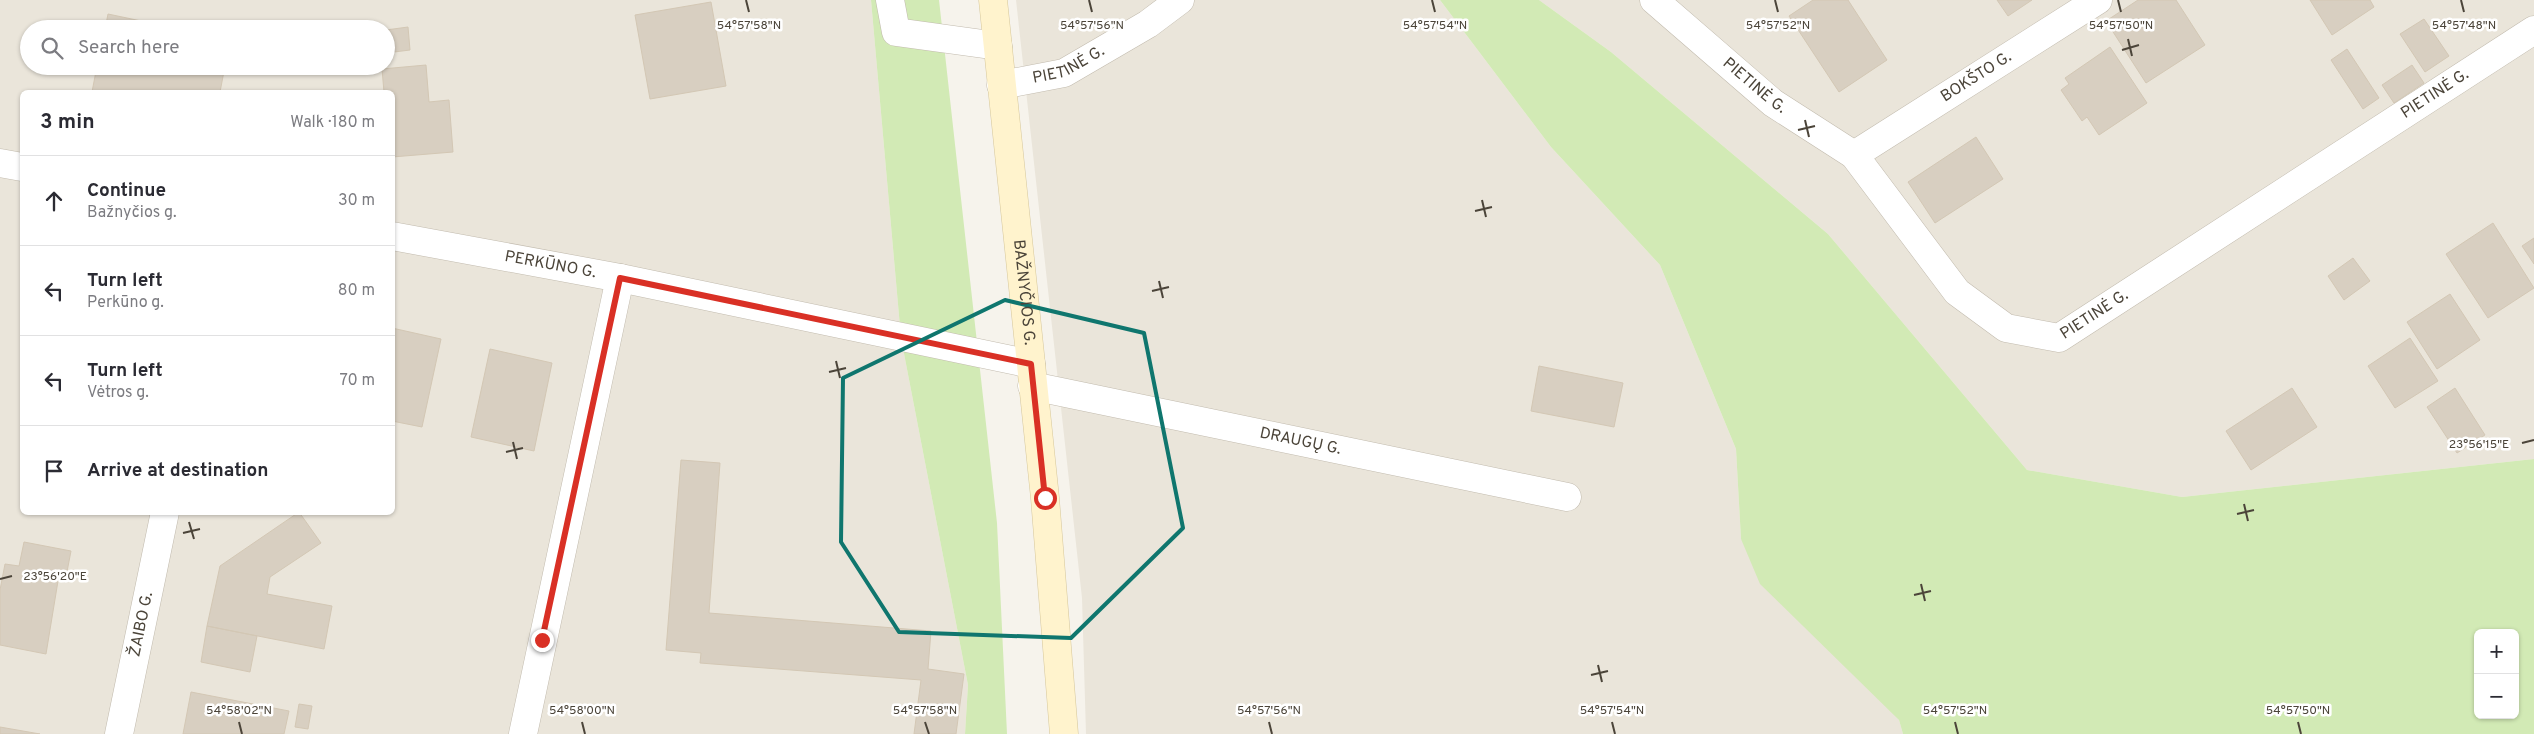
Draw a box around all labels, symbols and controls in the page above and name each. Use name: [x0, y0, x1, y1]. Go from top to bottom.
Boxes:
text: 54°57'58"N: [717, 18, 781, 34]
text: 54°57'56"N: [1060, 18, 1124, 34]
text: 54°57'54"N: [1403, 18, 1467, 34]
text: 54°57'52"N: [1746, 18, 1810, 34]
text: 54°57'50"N: [2089, 18, 2153, 34]
text: 54°57'48"N: [2432, 18, 2496, 34]
search box: [20, 20, 395, 75]
icon: search: [38, 34, 66, 62]
text: Search here: [78, 36, 180, 60]
street label: PIETINĖ G.: [1031, 41, 1108, 89]
street label: BOKŠTO G.: [1937, 47, 2016, 107]
street label: PIETINĖ G.: [1718, 54, 1789, 119]
street label: PIETINĖ G.: [2397, 65, 2473, 124]
text: 3 min: [40, 109, 95, 136]
text: Walk · 180 m: [290, 113, 375, 133]
text: Continue: [87, 179, 166, 203]
icon: ahead: [40, 187, 68, 215]
text: 30 m: [338, 191, 375, 211]
text: Bažnyčios g.: [87, 203, 177, 223]
street label: BAŽNYČIOS G.: [1008, 239, 1039, 346]
street label: PERKŪNO G.: [503, 247, 598, 283]
text: Turn left: [87, 269, 163, 293]
icon: left: [40, 277, 68, 305]
text: 80 m: [338, 281, 375, 301]
street label: PIETINĖ G.: [2057, 286, 2132, 344]
text: Perkūno g.: [87, 293, 164, 313]
text: Turn left: [87, 359, 163, 383]
icon: left: [40, 367, 68, 395]
text: 70 m: [340, 371, 375, 391]
text: Vėtros g.: [87, 383, 149, 403]
street label: DRAUGŲ G.: [1258, 423, 1343, 460]
text: 23°56'15"E: [2449, 437, 2509, 453]
icon: arrive: [40, 457, 68, 485]
text: Arrive at destination: [87, 459, 268, 483]
route start: [1034, 487, 1057, 510]
text: 23°56'20"E: [23, 569, 87, 585]
street label: ŽAIBO G.: [123, 590, 158, 659]
route end: [531, 629, 554, 652]
map controls: [2474, 629, 2519, 719]
button: +: [2474, 629, 2519, 674]
button: −: [2474, 674, 2519, 719]
text: 54°58'02"N: [206, 703, 272, 719]
text: 54°58'00"N: [549, 703, 615, 719]
text: 54°57'58"N: [893, 703, 957, 719]
text: 54°57'56"N: [1237, 703, 1301, 719]
text: 54°57'54"N: [1580, 703, 1644, 719]
text: 54°57'52"N: [1923, 703, 1987, 719]
text: 54°57'50"N: [2266, 703, 2330, 719]

